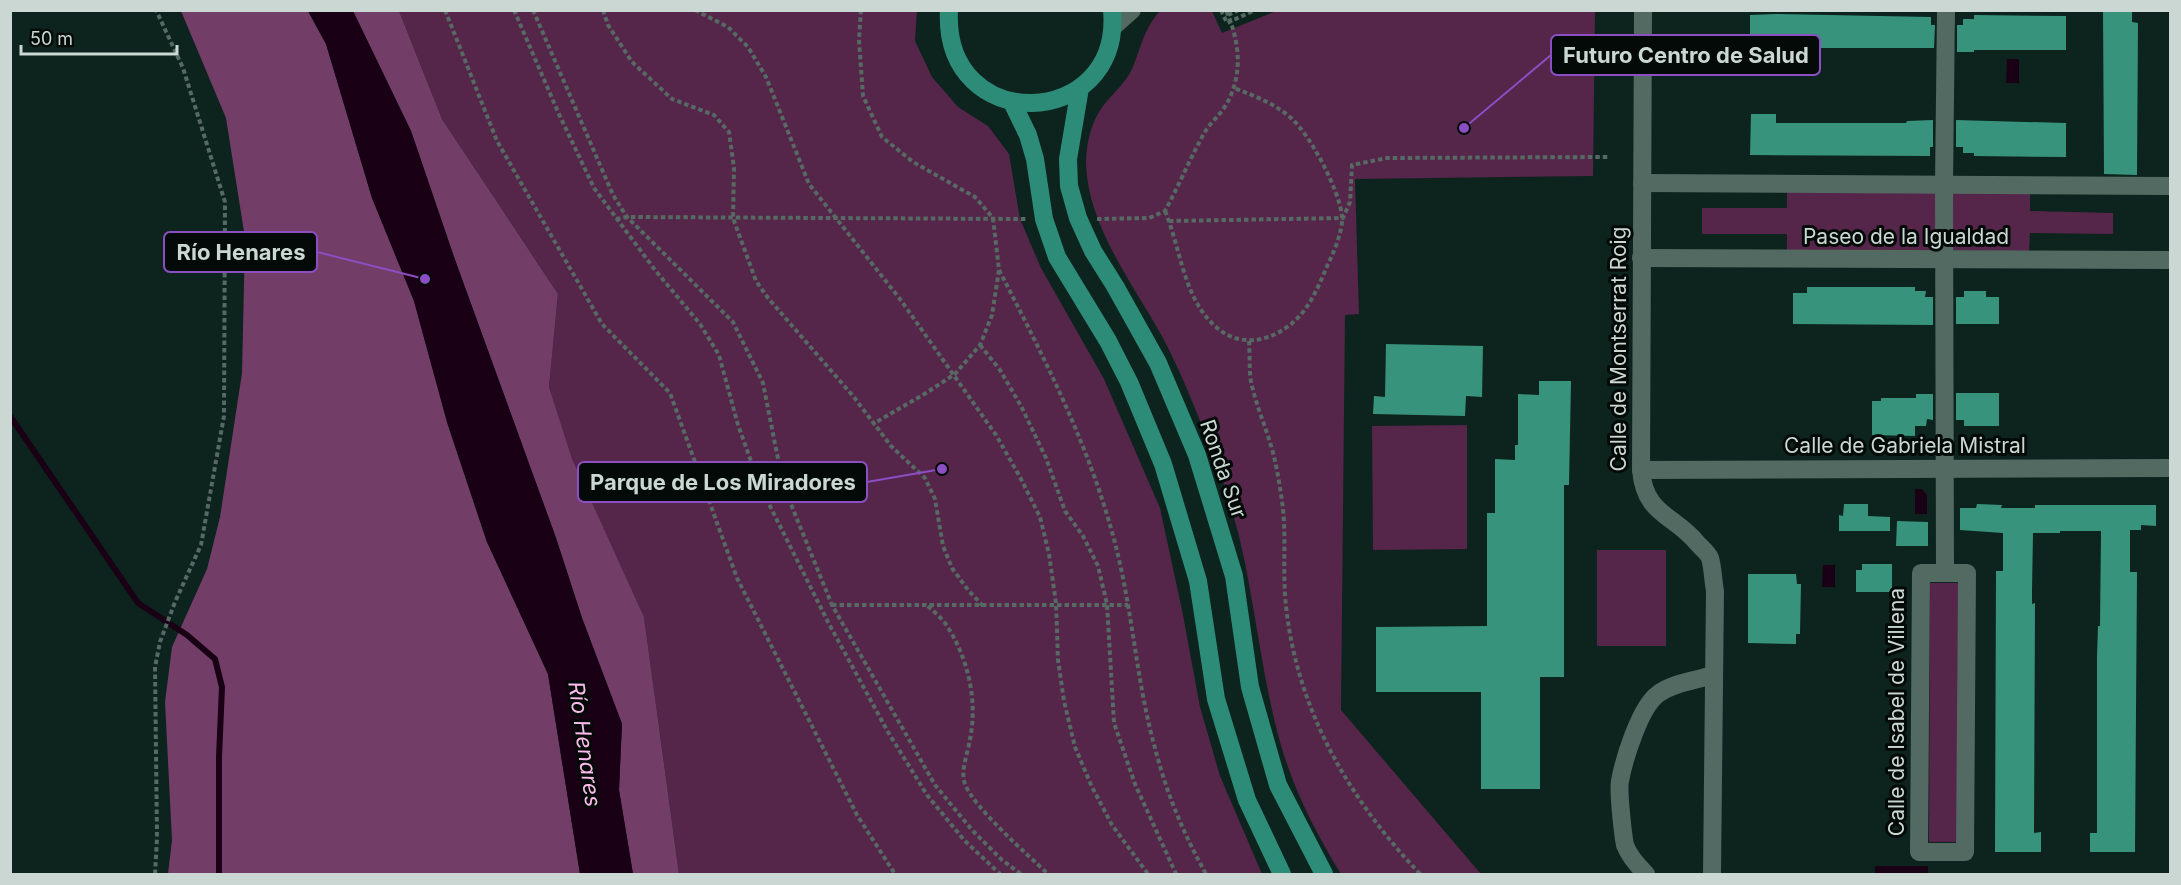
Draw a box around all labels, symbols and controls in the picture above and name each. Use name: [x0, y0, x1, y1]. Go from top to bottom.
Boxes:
scale bar: [21, 18, 177, 56]
text: 50 m: [30, 28, 73, 49]
callout: Futuro Centro de Salud: [1551, 35, 1820, 75]
text: Futuro Centro de Salud: [1563, 42, 1809, 68]
street label: Paseo de la Igualdad: [1803, 224, 2009, 249]
street label: Calle de Montserrat Roig: [1606, 227, 1631, 471]
callout: Río Henares: [164, 232, 317, 272]
text: Río Henares: [177, 239, 305, 265]
street label: Ronda Sur: [1195, 416, 1252, 521]
street label: Calle de Gabriela Mistral: [1784, 433, 2026, 458]
callout: Parque de Los Miradores: [578, 462, 867, 502]
text: Parque de Los Miradores: [590, 469, 856, 495]
street label: Calle de Isabel de Villena: [1884, 588, 1909, 836]
water label: Río Henares: [563, 680, 607, 808]

